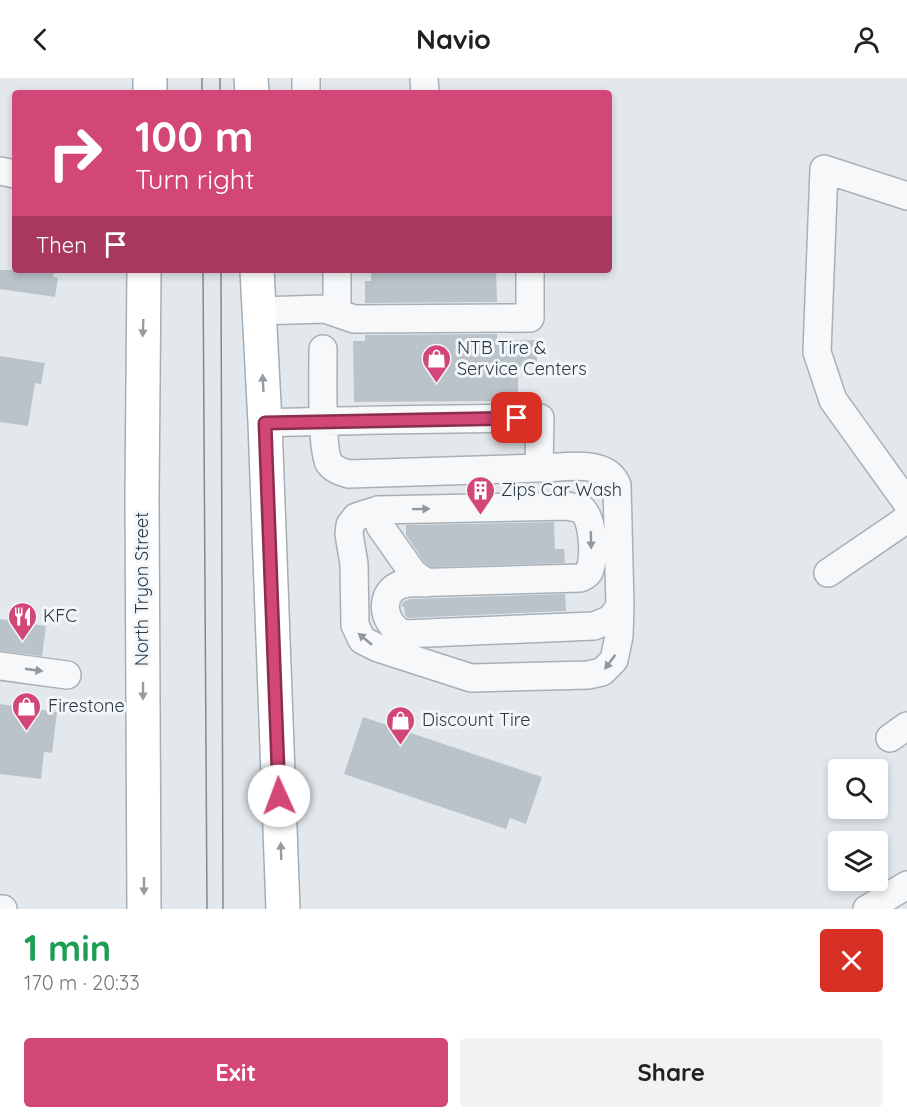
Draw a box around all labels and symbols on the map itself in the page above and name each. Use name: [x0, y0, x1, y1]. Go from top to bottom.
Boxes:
one-way arrow: [138, 319, 147, 338]
place label: NTB Tire & Service Centers: [457, 336, 587, 380]
shop icon: NTB Tire & Service Centers: [420, 342, 452, 384]
one-way arrow: [258, 373, 267, 392]
pin: [491, 392, 542, 443]
building icon: Zips Car Wash: [464, 474, 496, 516]
place label: Zips Car Wash: [501, 478, 622, 501]
one-way arrow: [411, 504, 430, 513]
street label: North Tryon Street: [130, 512, 153, 666]
one-way arrow: [586, 531, 596, 550]
restaurant icon: KFC: [6, 600, 38, 642]
place label: KFC: [43, 604, 77, 627]
one-way arrow: [357, 633, 373, 646]
one-way arrow: [604, 654, 616, 670]
one-way arrow: [24, 666, 43, 675]
one-way arrow: [138, 682, 148, 701]
shop icon: Firestone: [11, 690, 43, 732]
place label: Firestone: [48, 694, 125, 717]
shop icon: Discount Tire: [385, 704, 417, 746]
place label: Discount Tire: [422, 708, 531, 731]
position arrow: [247, 764, 311, 828]
one-way arrow: [277, 841, 286, 860]
one-way arrow: [139, 877, 149, 896]

